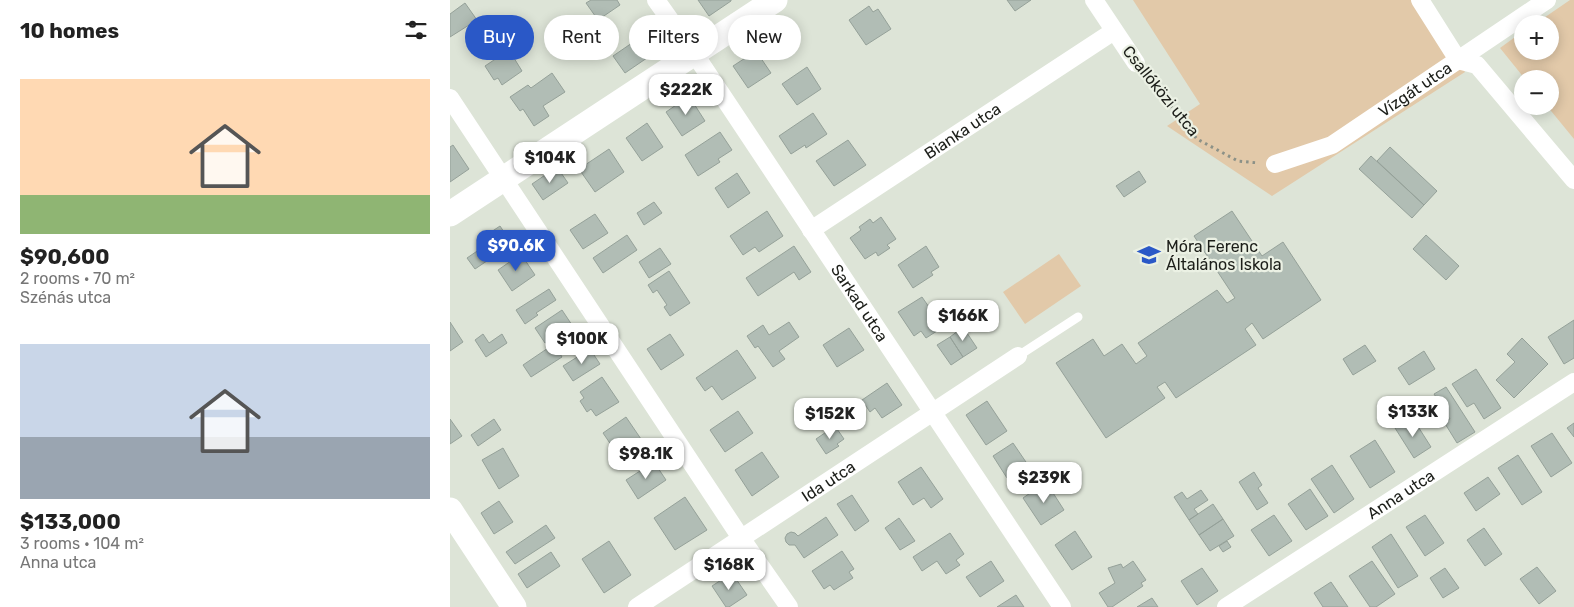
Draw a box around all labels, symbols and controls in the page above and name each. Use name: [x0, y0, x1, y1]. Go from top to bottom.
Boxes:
chip: Buy: [465, 15, 534, 60]
chip: Rent: [544, 15, 619, 60]
chip: Filters: [629, 15, 718, 60]
chip: New: [728, 15, 801, 60]
map controls: [1514, 15, 1559, 115]
button: +: [1514, 15, 1559, 60]
icon: filters: [402, 16, 430, 44]
text: 10 homes: [20, 18, 119, 43]
street label: Csallóközi utca: [1119, 42, 1203, 140]
street label: Vízgát utca: [1375, 58, 1455, 121]
button: −: [1514, 70, 1559, 115]
pin: $222K: [651, 74, 721, 116]
text: $222K: [660, 80, 712, 99]
street label: Bianka utca: [920, 99, 1004, 163]
icon: home: [180, 111, 270, 201]
pin: $104K: [515, 142, 585, 184]
text: $104K: [524, 148, 576, 167]
pin: $90.6K: [475, 230, 557, 272]
text: $90.6K: [487, 236, 545, 255]
place label: Móra Ferenc Általános Iskola: [1166, 237, 1282, 274]
school or university icon: Móra Ferenc Általános Iskola: [1136, 242, 1162, 268]
text: $90,600: [20, 244, 110, 269]
street label: Sarkad utca: [827, 260, 892, 345]
text: 2 rooms · 70 m²: [20, 269, 135, 288]
text: Szénás utca: [20, 288, 111, 307]
pin: $166K: [928, 300, 998, 342]
text: $166K: [938, 306, 988, 325]
pin: $100K: [547, 322, 617, 365]
text: $100K: [556, 329, 608, 348]
icon: home: [180, 376, 270, 466]
pin: $133K: [1378, 396, 1448, 438]
pin: $152K: [795, 398, 865, 440]
text: $133K: [1388, 402, 1438, 421]
text: $152K: [805, 404, 855, 423]
pin: $98.1K: [605, 438, 687, 480]
text: $98.1K: [619, 444, 673, 463]
street label: Ida utca: [798, 457, 859, 506]
pin: $239K: [1009, 462, 1079, 504]
street label: Anna utca: [1363, 465, 1438, 523]
text: $239K: [1018, 468, 1070, 487]
text: $133,000: [20, 509, 121, 534]
text: 3 rooms · 104 m²: [20, 534, 144, 553]
pin: $168K: [694, 548, 764, 591]
text: Anna utca: [20, 553, 96, 572]
text: $168K: [704, 555, 754, 574]

